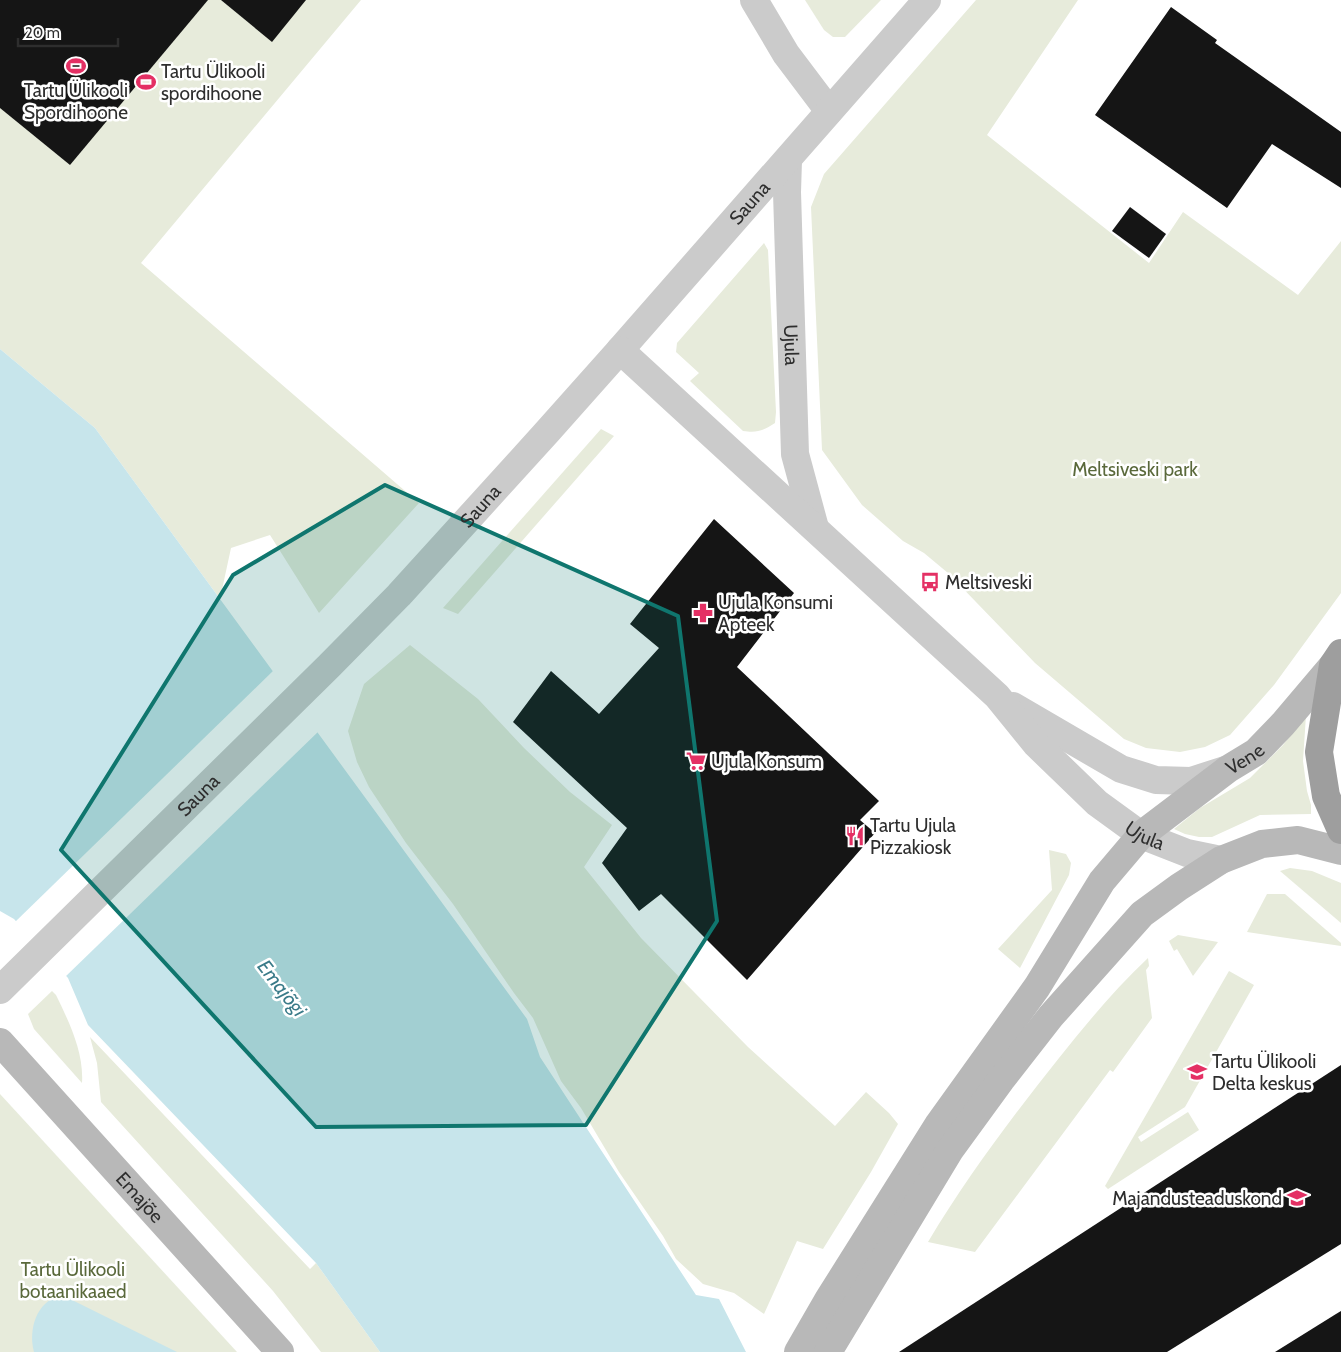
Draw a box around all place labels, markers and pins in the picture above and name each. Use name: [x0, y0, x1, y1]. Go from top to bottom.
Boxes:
sports icon: Tartu Ülikooli Spordihoone: [65, 55, 87, 77]
place label: Tartu Ülikooli spordihoone: [161, 60, 265, 105]
sports icon: Tartu Ülikooli spordihoone: [135, 71, 157, 93]
place label: Tartu Ülikooli Spordihoone: [24, 79, 128, 124]
bus stop icon: Meltsiveski: [919, 571, 941, 593]
place label: Meltsiveski: [945, 571, 1032, 594]
place label: Ujula Konsumi Apteek: [718, 591, 833, 636]
pharmacy icon: Ujula Konsumi Apteek: [692, 602, 714, 624]
supermarket icon: Ujula Konsum: [685, 750, 707, 772]
place label: Ujula Konsum: [711, 750, 822, 773]
place label: Tartu Ujula Pizzakiosk: [870, 814, 956, 859]
restaurant icon: Tartu Ujula Pizzakiosk: [844, 825, 866, 847]
place label: Tartu Ülikooli Delta keskus: [1212, 1050, 1316, 1095]
school or university icon: Tartu Ülikooli Delta keskus: [1186, 1061, 1208, 1083]
place label: Majandusteaduskond: [1112, 1187, 1282, 1210]
school or university icon: Majandusteaduskond: [1286, 1187, 1308, 1209]

